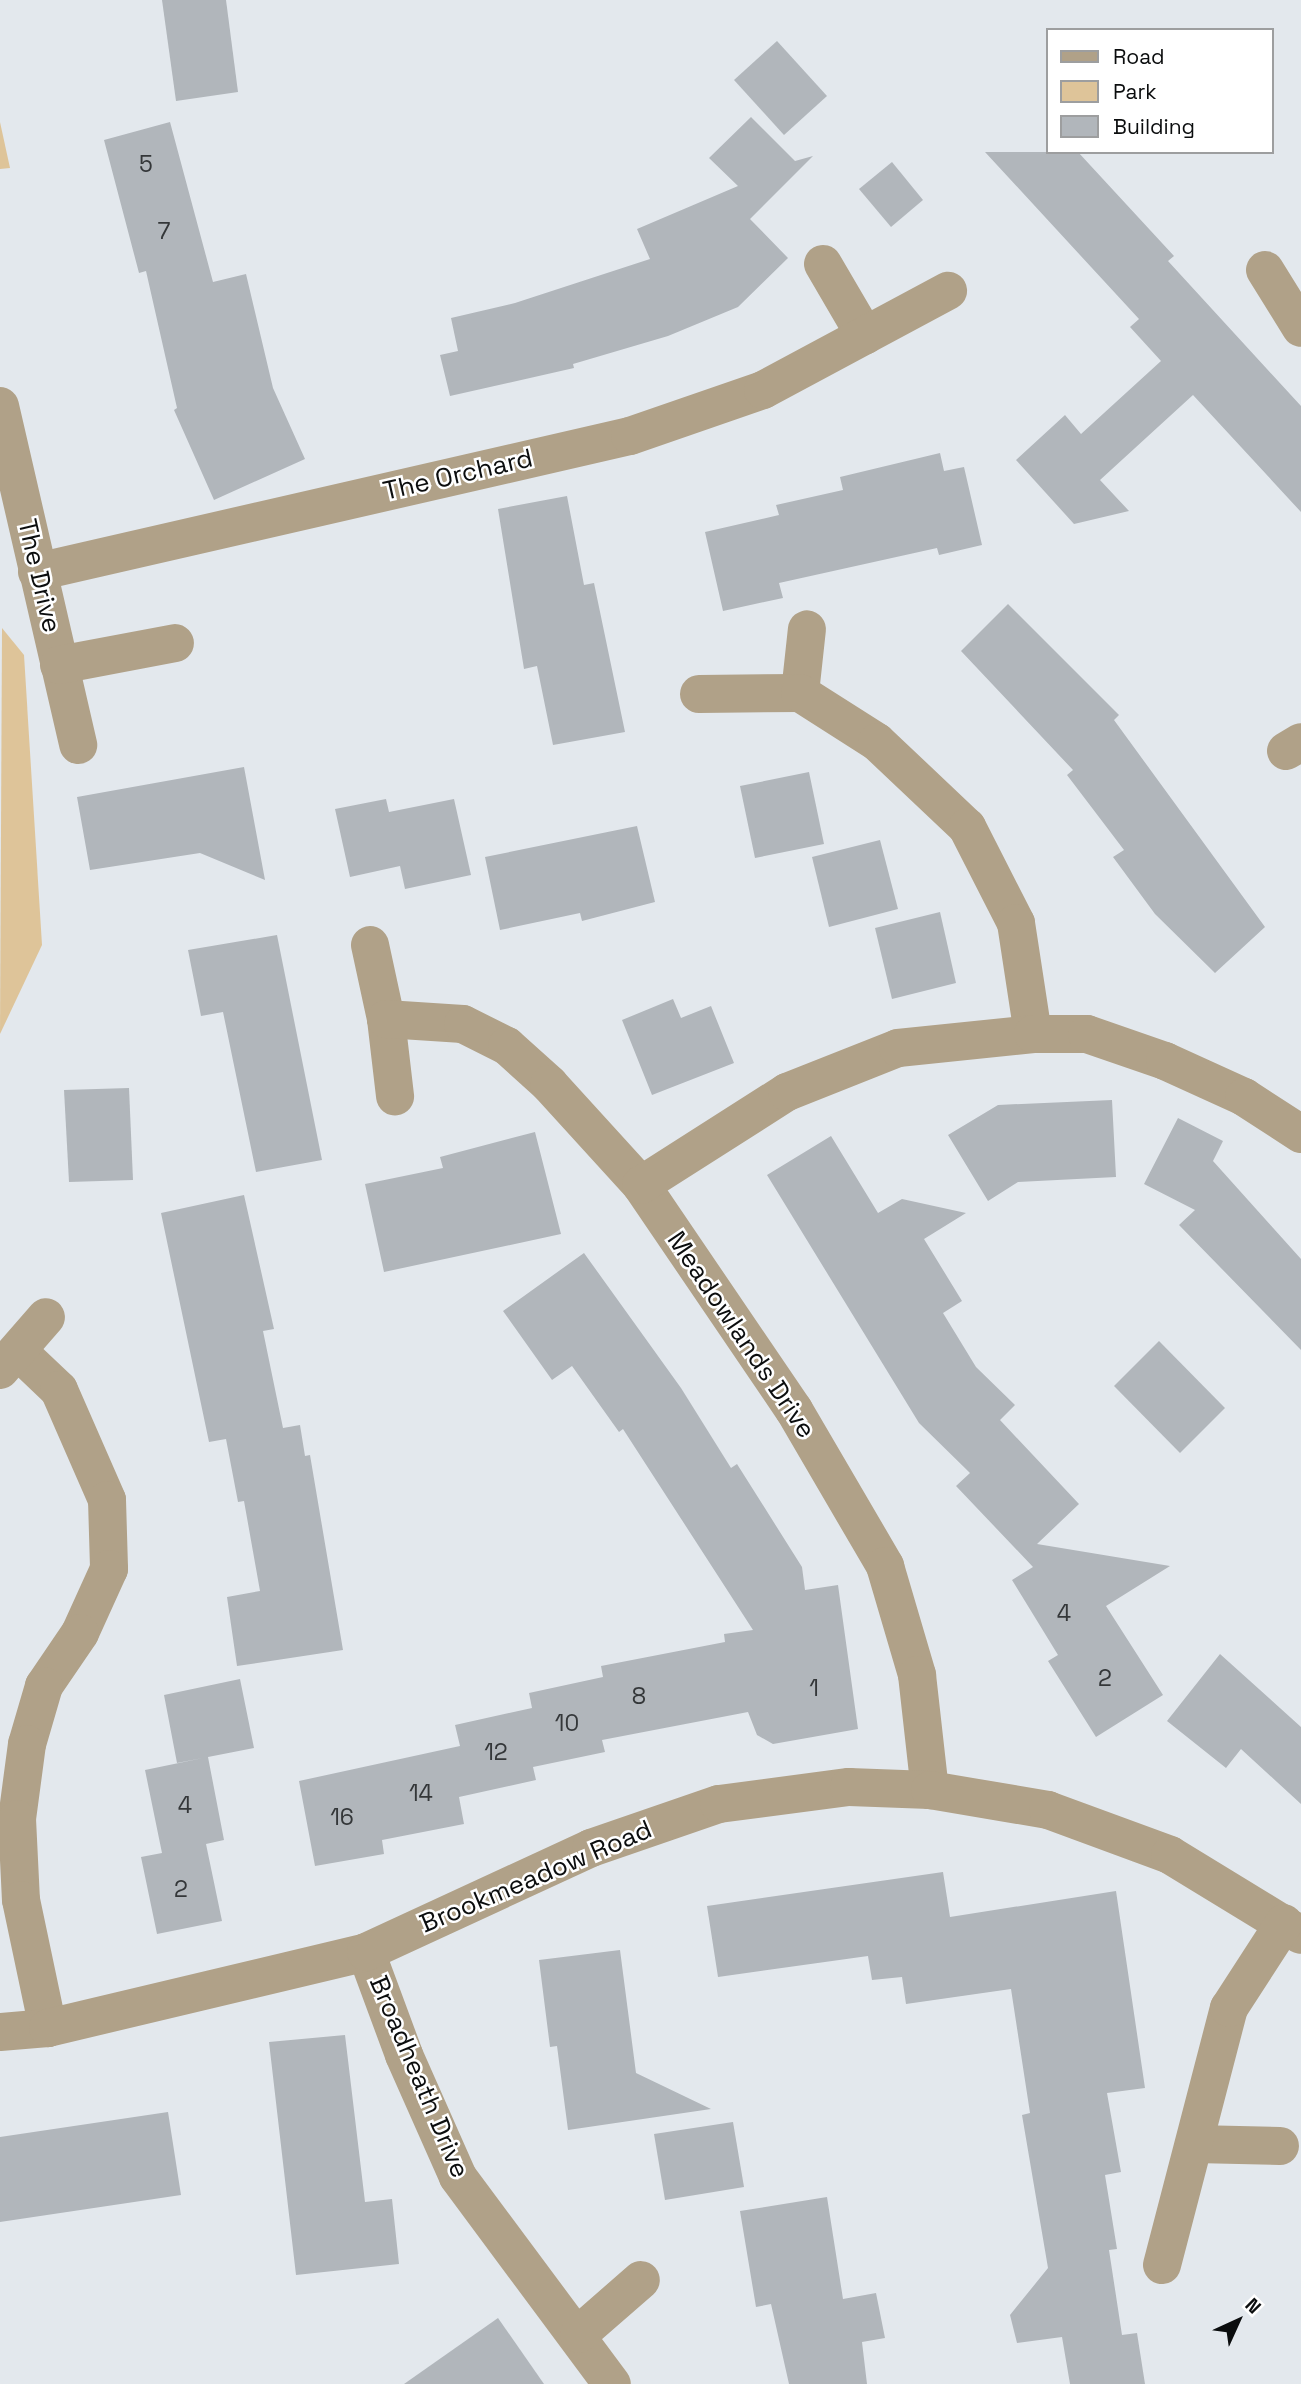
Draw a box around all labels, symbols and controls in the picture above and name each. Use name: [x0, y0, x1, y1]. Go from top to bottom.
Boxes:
legend: [1046, 28, 1273, 154]
text: Road: [1113, 43, 1165, 70]
text: Park: [1113, 78, 1157, 105]
text: Building: [1113, 113, 1195, 140]
house number: 5: [139, 150, 153, 178]
house number: 7: [158, 217, 170, 245]
street label: The Orchard: [380, 443, 536, 507]
street label: The Drive: [11, 516, 67, 636]
street label: Meadowlands Drive: [660, 1226, 822, 1444]
house number: 4: [1057, 1599, 1071, 1627]
house number: 2: [1098, 1664, 1112, 1692]
house number: 1: [809, 1674, 819, 1702]
house number: 8: [632, 1682, 646, 1710]
house number: 10: [555, 1709, 579, 1737]
house number: 12: [484, 1738, 508, 1766]
house number: 14: [409, 1779, 433, 1807]
house number: 4: [178, 1791, 192, 1819]
house number: 16: [330, 1803, 354, 1831]
street label: Brookmeadow Road: [415, 1814, 657, 1940]
house number: 2: [174, 1875, 188, 1903]
street label: Broadheath Drive: [362, 1971, 476, 2183]
north arrow: [1203, 2286, 1273, 2356]
text: N: [1240, 2292, 1267, 2319]

